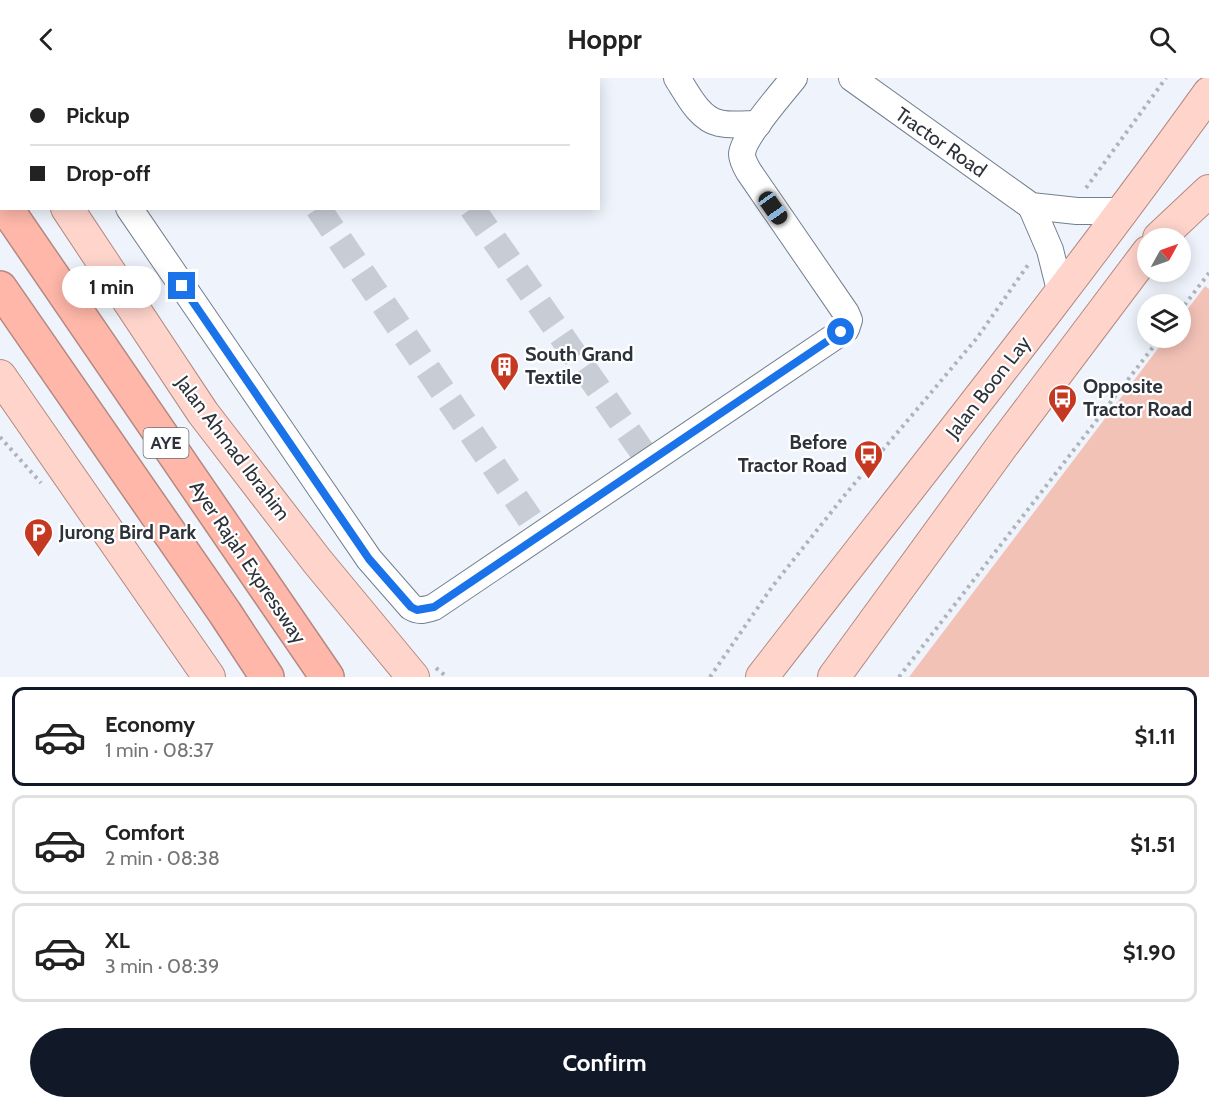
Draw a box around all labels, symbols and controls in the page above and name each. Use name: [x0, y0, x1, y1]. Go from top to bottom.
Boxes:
icon: back: [30, 23, 63, 56]
text: Hoppr: [567, 23, 642, 56]
icon: search: [1146, 23, 1179, 56]
text: Pickup: [66, 102, 130, 129]
street label: Tractor Road: [891, 102, 991, 182]
text: Drop-off: [66, 160, 150, 187]
car: [755, 188, 791, 228]
north arrow: [1137, 228, 1191, 282]
map controls: [1137, 228, 1191, 348]
callout: 1 min: [62, 265, 161, 307]
route end: [168, 272, 195, 299]
text: 1 min: [89, 275, 134, 299]
button: layers: [1137, 294, 1191, 348]
route start: [827, 318, 854, 345]
street label: Jalan Boon Lay: [940, 331, 1035, 444]
place label: South Grand Textile: [525, 342, 633, 389]
building icon: South Grand Textile: [488, 350, 520, 392]
street label: Jalan Ahmad Ibrahim: [170, 370, 295, 525]
place label: Opposite Tractor Road: [1083, 374, 1192, 421]
bus stop icon: Opposite Tractor Road: [1046, 382, 1078, 424]
road number: AYE: [144, 428, 188, 458]
place label: Before Tractor Road: [738, 430, 847, 477]
bus stop icon: Before Tractor Road: [852, 438, 884, 480]
street label: Ayer Rajah Expressway: [185, 476, 311, 648]
parking icon: Jurong Bird Park: [22, 516, 54, 558]
place label: Jurong Bird Park: [58, 520, 197, 544]
icon: car: [33, 710, 87, 764]
text: Economy: [105, 711, 195, 738]
text: $1.11: [1134, 723, 1176, 750]
text: 1 min · 08:37: [105, 738, 214, 762]
icon: car: [33, 818, 87, 872]
text: Comfort: [105, 819, 184, 846]
text: $1.51: [1130, 831, 1176, 858]
text: 2 min · 08:38: [105, 846, 220, 870]
icon: car: [33, 926, 87, 980]
text: XL: [105, 927, 130, 954]
text: $1.90: [1123, 939, 1176, 966]
text: 3 min · 08:39: [105, 954, 219, 978]
button: Confirm: [30, 1028, 1179, 1097]

